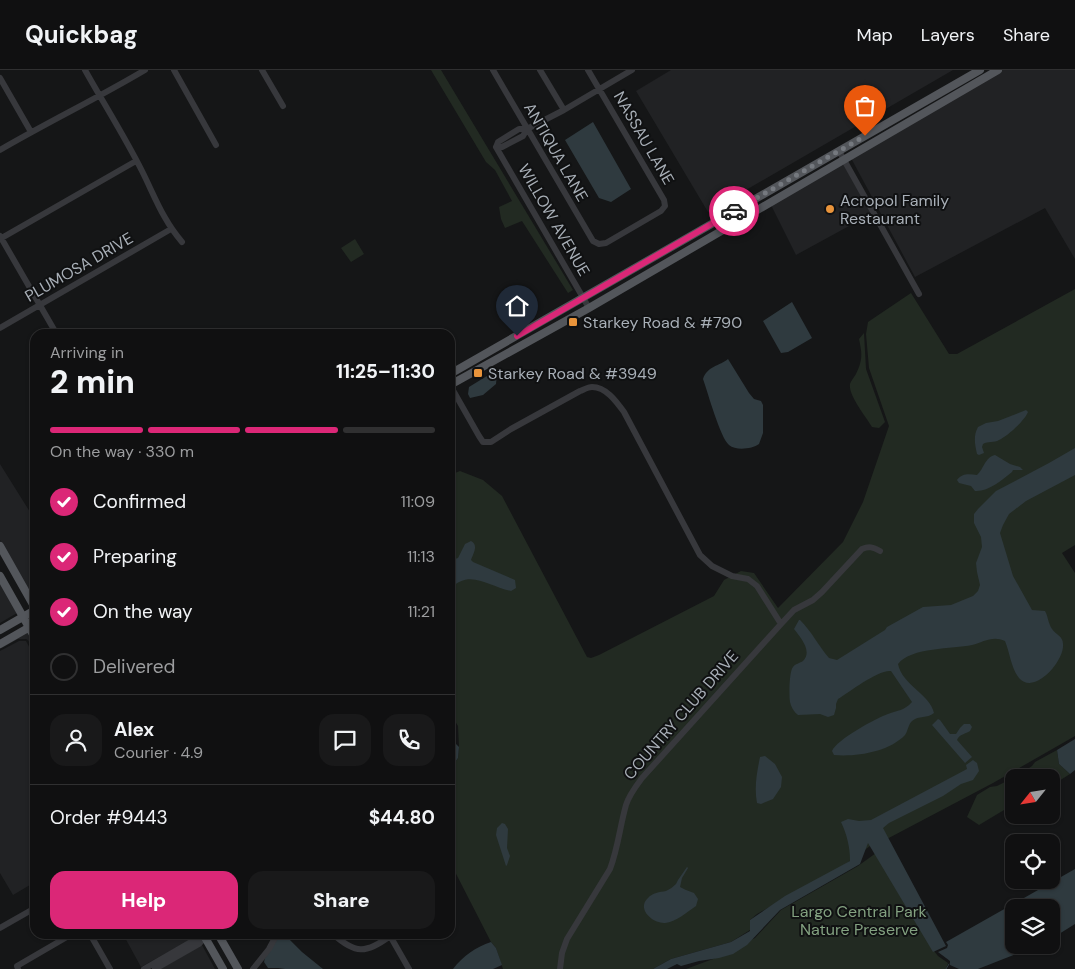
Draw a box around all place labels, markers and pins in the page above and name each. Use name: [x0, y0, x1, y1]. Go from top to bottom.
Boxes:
pin: [844, 85, 886, 136]
place label: Acropol Family Restaurant: [840, 190, 949, 229]
marker: Acropol Family Restaurant: [824, 203, 836, 215]
pin: [496, 285, 538, 336]
place label: Starkey Road & #790: [583, 312, 742, 333]
marker: Starkey Road & #790: [567, 316, 579, 328]
place label: Starkey Road & #3949: [488, 363, 657, 384]
marker: Starkey Road & #3949: [472, 367, 484, 379]

